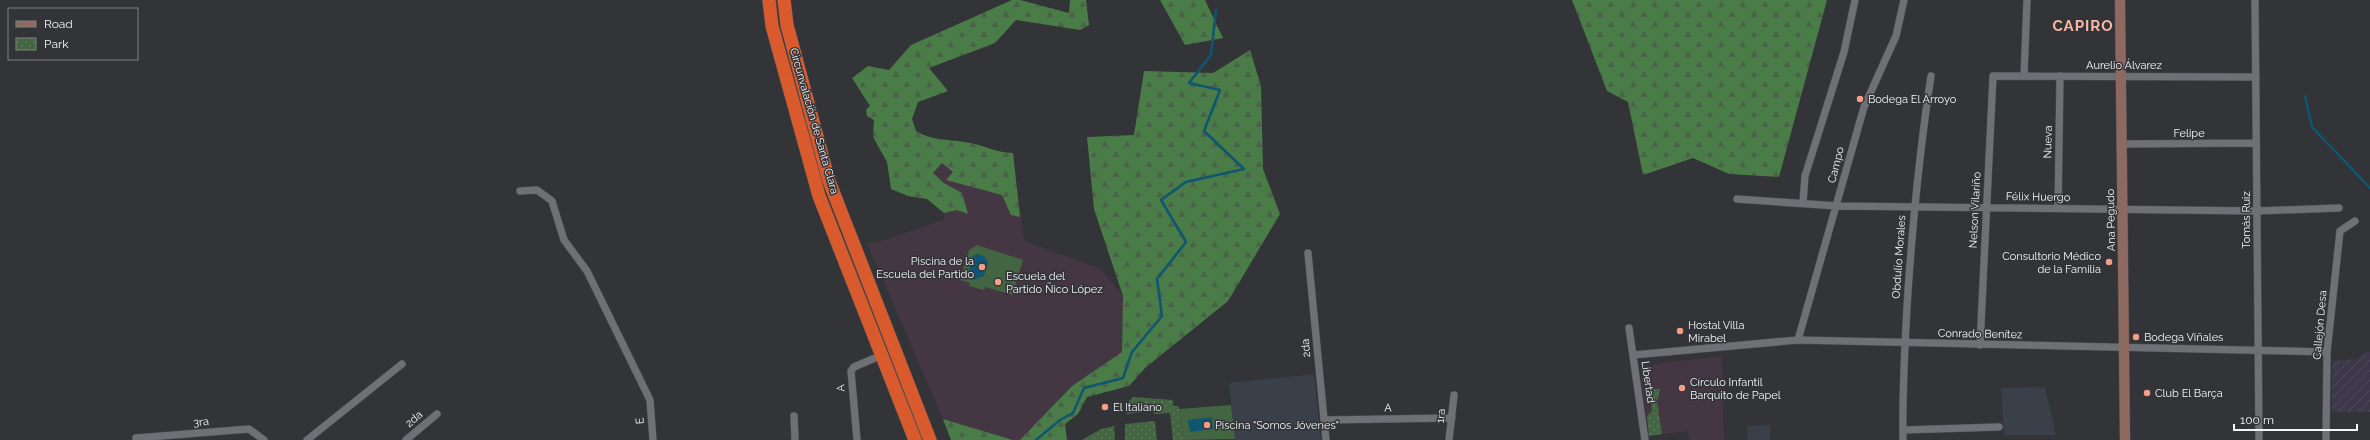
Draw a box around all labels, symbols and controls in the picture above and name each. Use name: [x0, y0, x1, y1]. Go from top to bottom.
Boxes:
legend: [8, 8, 138, 60]
text: Road: [44, 17, 73, 31]
district label: CAPIRO: [2052, 17, 2114, 35]
text: Park: [44, 37, 69, 51]
street label: Circunvalación de Santa Clara: [787, 46, 841, 196]
street label: Aurelio Álvarez: [2086, 58, 2162, 72]
place label: Bodega El Arroyo: [1868, 93, 1957, 106]
marker: Bodega El Arroyo: [1855, 94, 1865, 104]
street label: Nueva: [2041, 125, 2055, 159]
street label: Felipe: [2173, 127, 2205, 140]
street label: Campo: [1825, 145, 1847, 185]
street label: Nelson Vilariño: [1967, 171, 1984, 249]
street label: Ana Pegudo: [2104, 188, 2118, 251]
street label: Félix Huergo: [2006, 190, 2071, 204]
street label: Tomás Ruiz: [2240, 191, 2253, 249]
street label: Obdulio Morales: [1890, 215, 1908, 299]
place label: Consultorio Médico de la Familia: [2002, 250, 2101, 276]
place label: Piscina de la Escuela del Partido: [876, 255, 974, 281]
marker: Consultorio Médico de la Familia: [2104, 257, 2114, 267]
marker: Piscina de la Escuela del Partido: [977, 262, 987, 272]
place label: Escuela del Partido Ñico López: [1006, 270, 1103, 296]
marker: Escuela del Partido Ñico López: [993, 277, 1003, 287]
street label: Callejón Desa: [2310, 290, 2330, 360]
place label: Hostal Villa Mirabel: [1688, 319, 1745, 345]
marker: Hostal Villa Mirabel: [1675, 326, 1685, 336]
street label: Conrado Benítez: [1938, 327, 2023, 341]
place label: Bodega Viñales: [2144, 331, 2223, 344]
marker: Bodega Viñales: [2131, 332, 2141, 342]
street label: 2da: [1299, 338, 1313, 358]
street label: Libertad: [1639, 360, 1657, 404]
place label: Círculo Infantil Barquito de Papel: [1690, 376, 1781, 402]
street label: A: [834, 383, 848, 392]
marker: Círculo Infantil Barquito de Papel: [1677, 383, 1687, 393]
place label: Club El Barça: [2155, 387, 2223, 400]
marker: Club El Barça: [2142, 388, 2152, 398]
place label: El Italiano: [1113, 401, 1162, 414]
street label: A: [1384, 401, 1392, 415]
marker: El Italiano: [1100, 402, 1110, 412]
scale bar: [2234, 406, 2357, 432]
street label: 2da: [403, 408, 425, 430]
street label: 1ra: [1434, 408, 1448, 424]
text: 100 m: [2240, 413, 2274, 427]
street label: 3ra: [193, 415, 209, 429]
street label: E: [633, 417, 647, 425]
place label: Piscina "Somos Jóvenes": [1215, 419, 1339, 432]
marker: Piscina "Somos Jóvenes": [1202, 420, 1212, 430]

